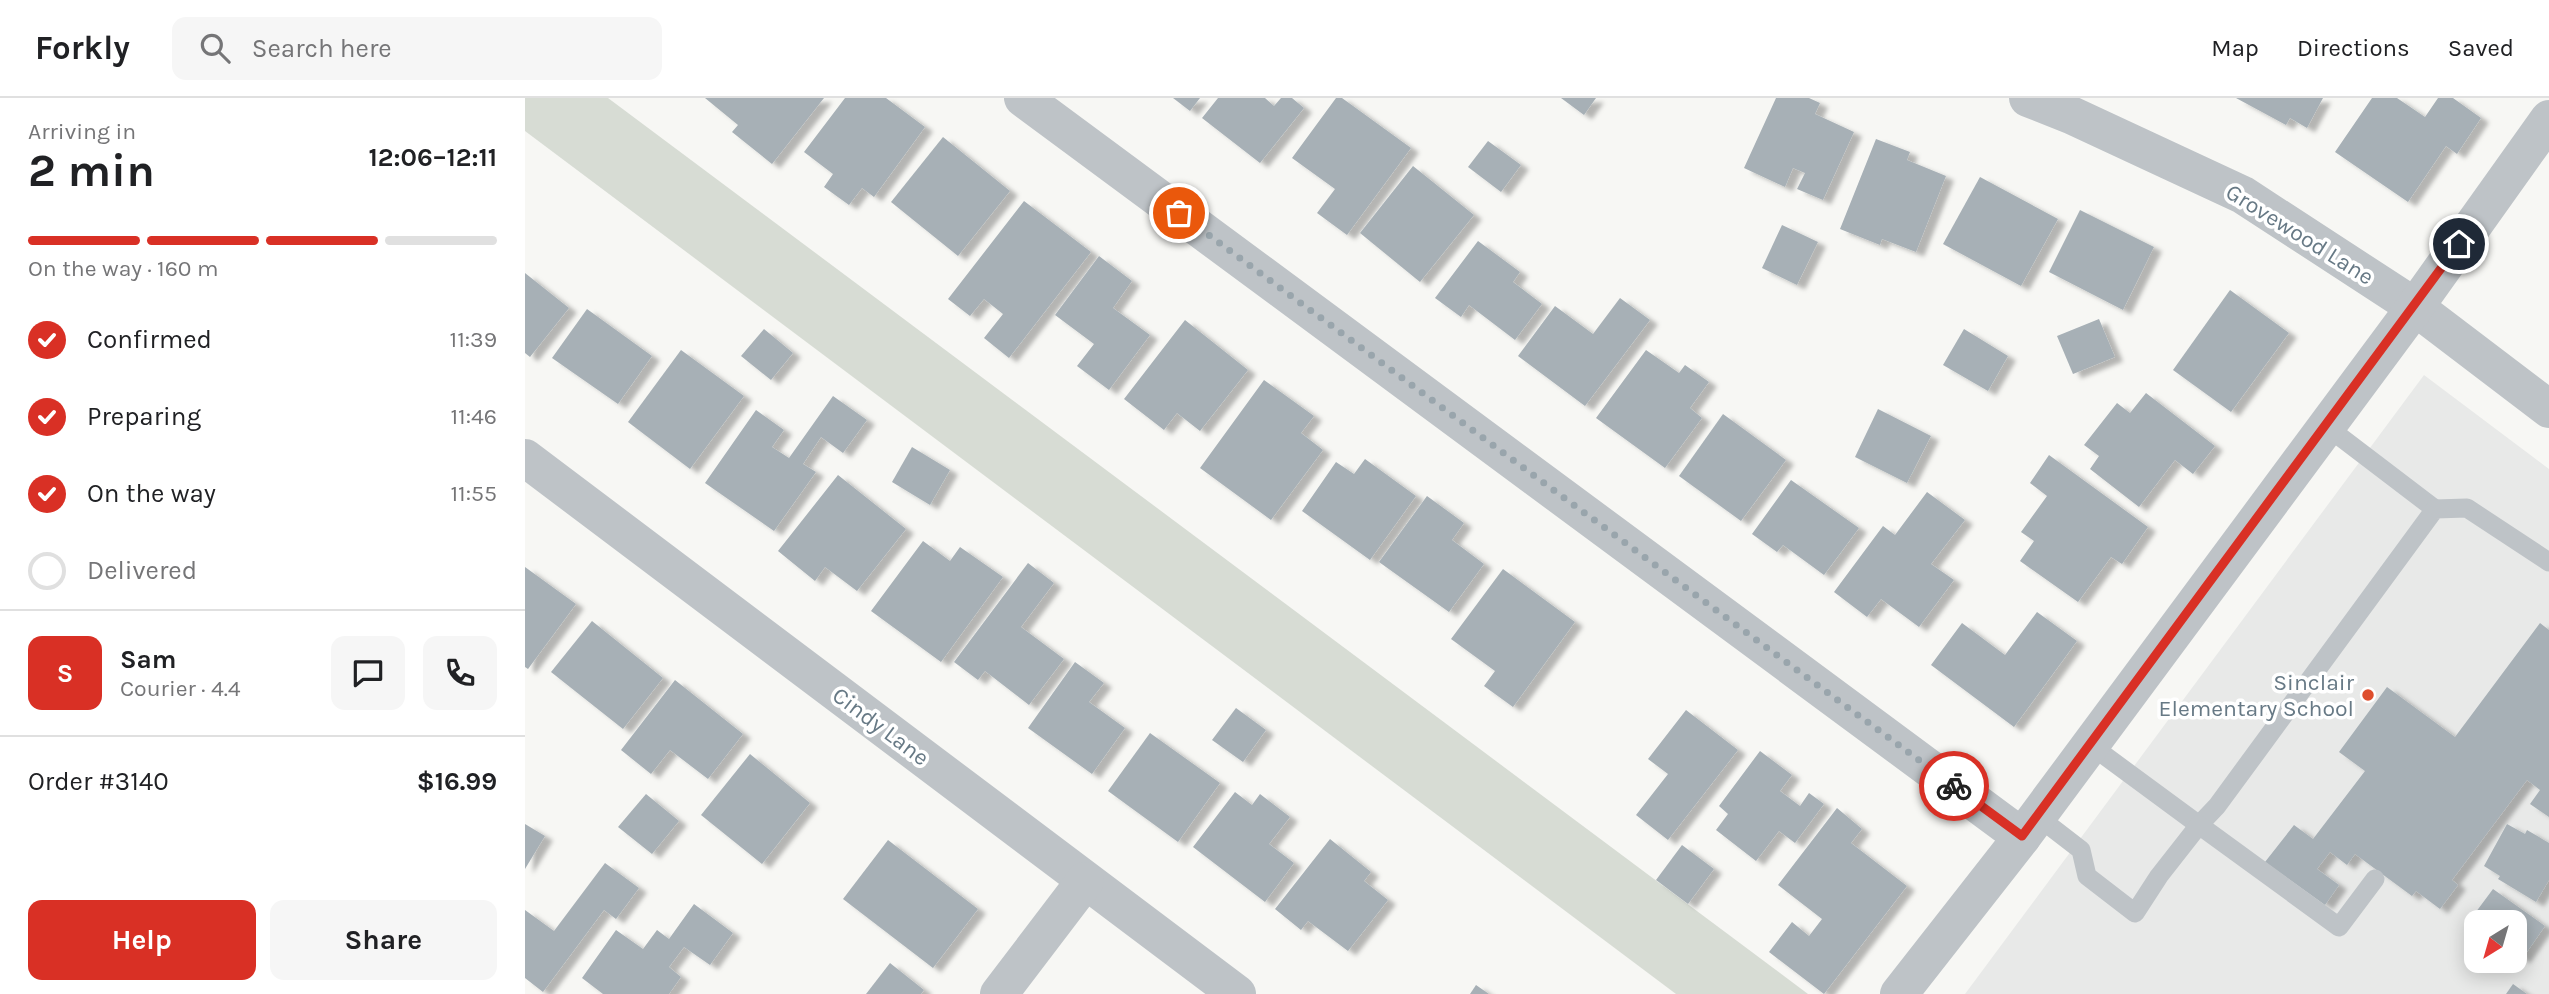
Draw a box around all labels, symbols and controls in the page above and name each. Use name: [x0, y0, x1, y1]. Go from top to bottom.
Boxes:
search box: [172, 17, 662, 80]
text: Forkly: [35, 29, 130, 67]
icon: search: [196, 29, 234, 67]
text: Search here: [252, 33, 392, 64]
text: Map: [2211, 34, 2259, 62]
text: Directions: [2297, 34, 2410, 62]
text: Saved: [2448, 34, 2514, 62]
text: Arriving in: [28, 118, 136, 145]
text: 12:06–12:11: [369, 142, 497, 173]
text: 2 min: [28, 144, 155, 198]
street label: Grovewood Lane: [2221, 178, 2379, 291]
pin: [1149, 183, 1209, 243]
icon: bag: [1160, 194, 1198, 232]
pin: [2429, 214, 2489, 274]
icon: home: [2440, 225, 2478, 263]
text: On the way · 160 m: [28, 255, 218, 282]
icon: check: [28, 321, 66, 359]
text: Confirmed: [87, 324, 212, 355]
text: 11:39: [450, 326, 497, 353]
icon: check: [28, 398, 66, 436]
text: Preparing: [87, 401, 201, 432]
text: 11:46: [450, 403, 497, 430]
icon: check: [28, 475, 66, 513]
text: On the way: [87, 478, 216, 509]
text: 11:55: [451, 480, 497, 507]
text: Delivered: [87, 555, 197, 586]
button: chat: [331, 636, 405, 710]
button: phone: [423, 636, 497, 710]
text: Sam: [120, 644, 176, 675]
text: S: [57, 658, 73, 689]
place label: Sinclair Elementary School: [2159, 669, 2355, 722]
text: Courier · 4.4: [120, 675, 241, 702]
street label: Cindy Lane: [827, 681, 934, 771]
marker: Sinclair Elementary School: [2360, 687, 2376, 703]
courier: [1919, 751, 1989, 821]
text: Order #3140: [28, 766, 169, 797]
text: $16.99: [417, 766, 497, 797]
icon: bike: [1935, 767, 1973, 805]
button: Help: [28, 900, 256, 980]
button: Share: [270, 900, 497, 980]
north arrow: [2464, 910, 2527, 973]
map controls: [2464, 910, 2527, 973]

